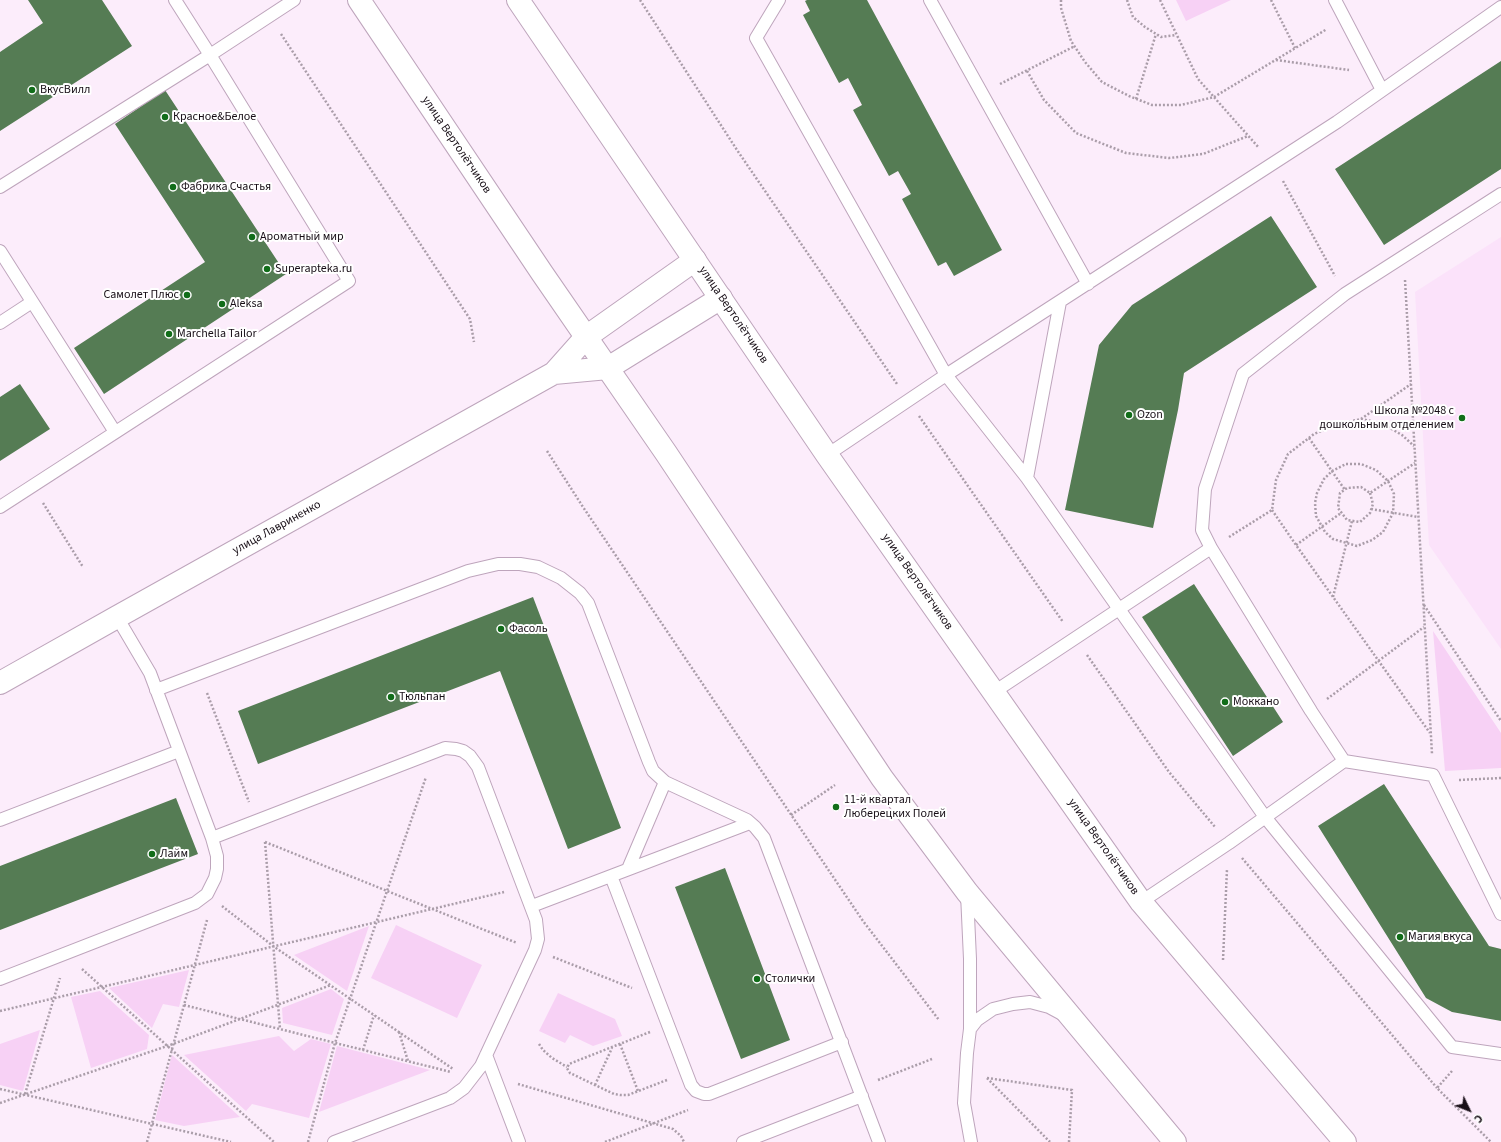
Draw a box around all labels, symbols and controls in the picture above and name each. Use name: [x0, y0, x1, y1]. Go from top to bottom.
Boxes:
place label: ВкусВилл: [40, 83, 90, 97]
marker: ВкусВилл: [27, 85, 37, 95]
street label: улица Вертолётчиков: [418, 94, 494, 196]
place label: Красное&Белое: [173, 110, 256, 124]
marker: Красное&Белое: [160, 112, 170, 122]
place label: Фабрика Счастья: [181, 180, 271, 194]
marker: Фабрика Счастья: [168, 182, 178, 192]
place label: Ароматный мир: [260, 230, 344, 244]
marker: Ароматный мир: [247, 232, 257, 242]
place label: Superapteka.ru: [275, 262, 352, 276]
marker: Superapteka.ru: [262, 264, 272, 274]
street label: улица Вертолётчиков: [695, 264, 771, 366]
place label: Самолет Плюс: [103, 288, 179, 302]
marker: Самолет Плюс: [182, 290, 192, 300]
place label: Aleksa: [230, 297, 263, 311]
marker: Aleksa: [217, 299, 227, 309]
place label: Marchella Tailor: [177, 327, 257, 341]
marker: Marchella Tailor: [164, 329, 174, 339]
place label: Школа №2048 с дошкольным отделением: [1320, 404, 1454, 432]
place label: Ozon: [1137, 408, 1163, 422]
marker: Ozon: [1124, 410, 1134, 420]
marker: Школа №2048 с дошкольным отделением: [1457, 413, 1467, 423]
street label: улица Лавриненко: [230, 498, 324, 558]
street label: улица Вертолётчиков: [878, 531, 956, 633]
place label: Фасоль: [509, 622, 548, 636]
marker: Фасоль: [496, 624, 506, 634]
place label: Тюльпан: [399, 690, 445, 704]
marker: Тюльпан: [386, 692, 396, 702]
place label: Моккано: [1233, 695, 1279, 709]
marker: Моккано: [1220, 697, 1230, 707]
place label: 11-й квартал Люберецких Полей: [844, 793, 946, 821]
street label: улица Вертолётчиков: [1064, 796, 1142, 898]
marker: 11-й квартал Люберецких Полей: [831, 802, 841, 812]
place label: Лайм: [160, 847, 188, 861]
marker: Лайм: [147, 849, 157, 859]
place label: Магия вкуса: [1408, 930, 1472, 944]
marker: Магия вкуса: [1395, 932, 1405, 942]
place label: Столички: [765, 972, 815, 986]
marker: Столички: [752, 974, 762, 984]
north arrow: [1449, 1090, 1489, 1130]
text: С: [1470, 1111, 1486, 1126]

